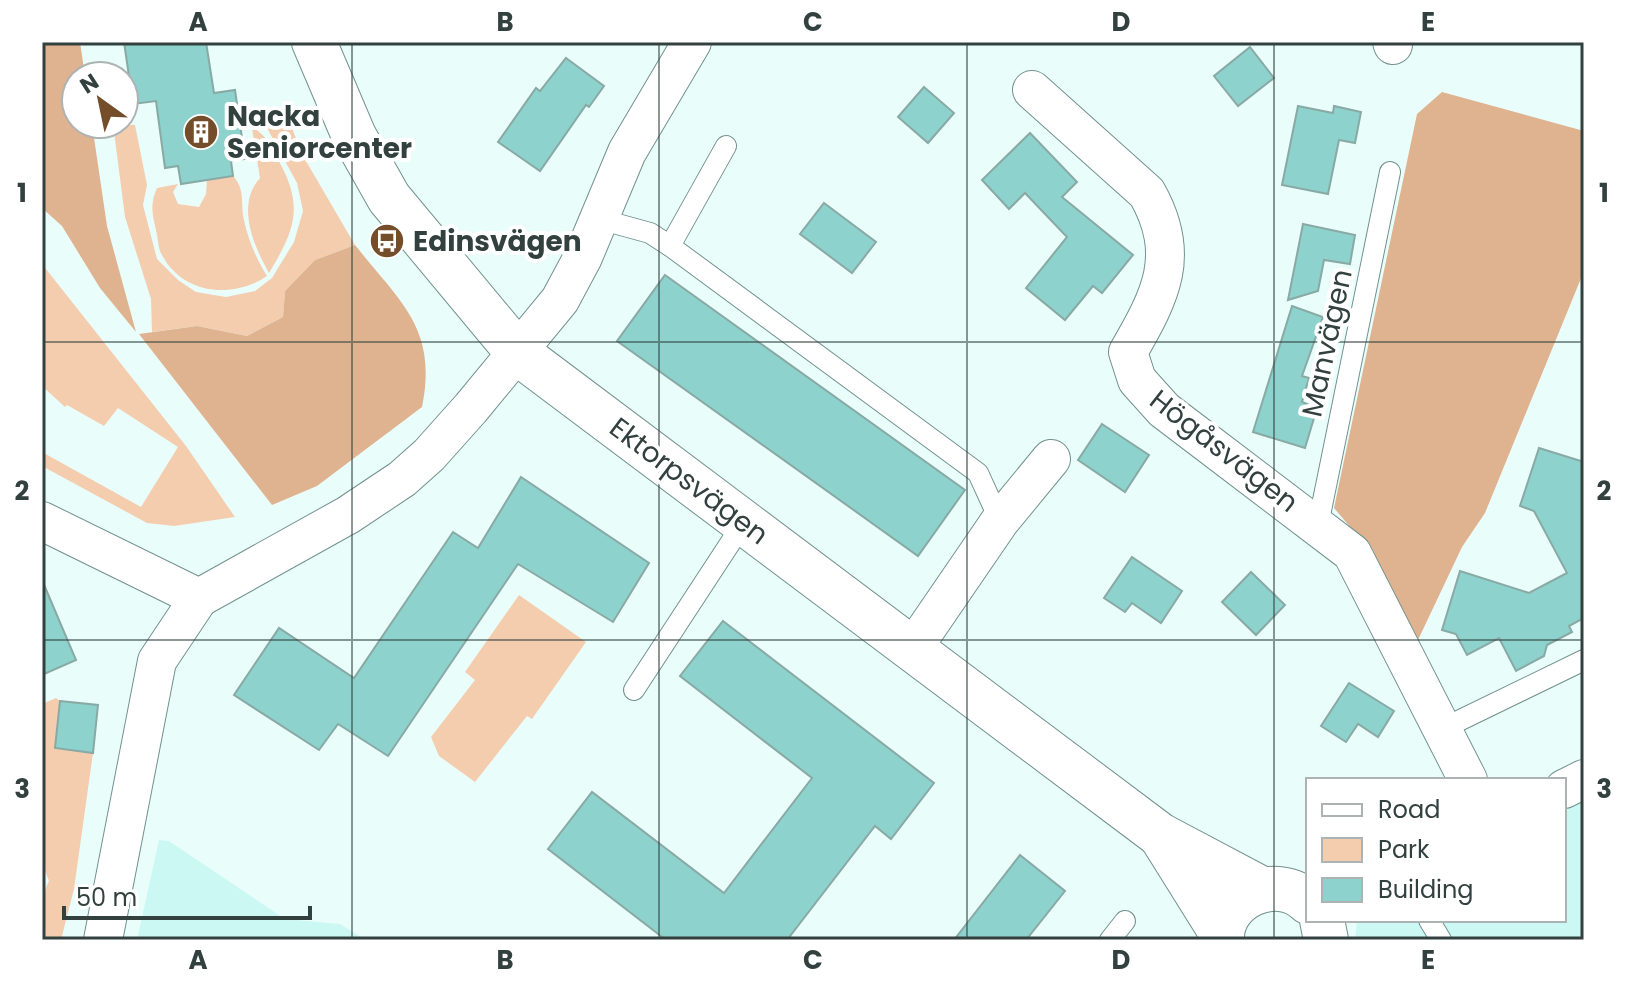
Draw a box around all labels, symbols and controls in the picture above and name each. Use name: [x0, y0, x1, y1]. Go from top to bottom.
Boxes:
text: A: [188, 4, 208, 40]
text: B: [496, 4, 514, 40]
text: C: [803, 4, 823, 40]
text: D: [1112, 4, 1131, 40]
text: E: [1421, 4, 1435, 40]
north arrow: [60, 60, 140, 140]
text: N: [74, 66, 105, 101]
place label: Nacka Seniorcenter: [227, 97, 412, 168]
building icon: Nacka Seniorcenter: [182, 113, 220, 151]
text: 1: [17, 175, 27, 211]
text: 1: [1599, 175, 1609, 211]
bus stop icon: Edinsvägen: [368, 222, 406, 260]
place label: Edinsvägen: [413, 222, 582, 261]
street label: Manvägen: [1292, 266, 1362, 420]
street label: Högåsvägen: [1142, 381, 1306, 521]
street label: Ektorpsvägen: [602, 408, 776, 554]
text: 2: [15, 473, 30, 509]
text: 2: [1597, 473, 1612, 509]
text: 3: [14, 771, 30, 807]
text: 3: [1596, 771, 1612, 807]
legend: [1306, 778, 1566, 922]
text: Road: [1378, 793, 1440, 826]
text: Park: [1378, 833, 1430, 866]
scale bar: [64, 870, 310, 920]
text: Building: [1378, 873, 1474, 906]
text: 50 m: [76, 881, 137, 914]
text: A: [188, 942, 208, 978]
text: B: [496, 942, 514, 978]
text: C: [803, 942, 823, 978]
text: D: [1112, 942, 1131, 978]
text: E: [1421, 942, 1435, 978]

